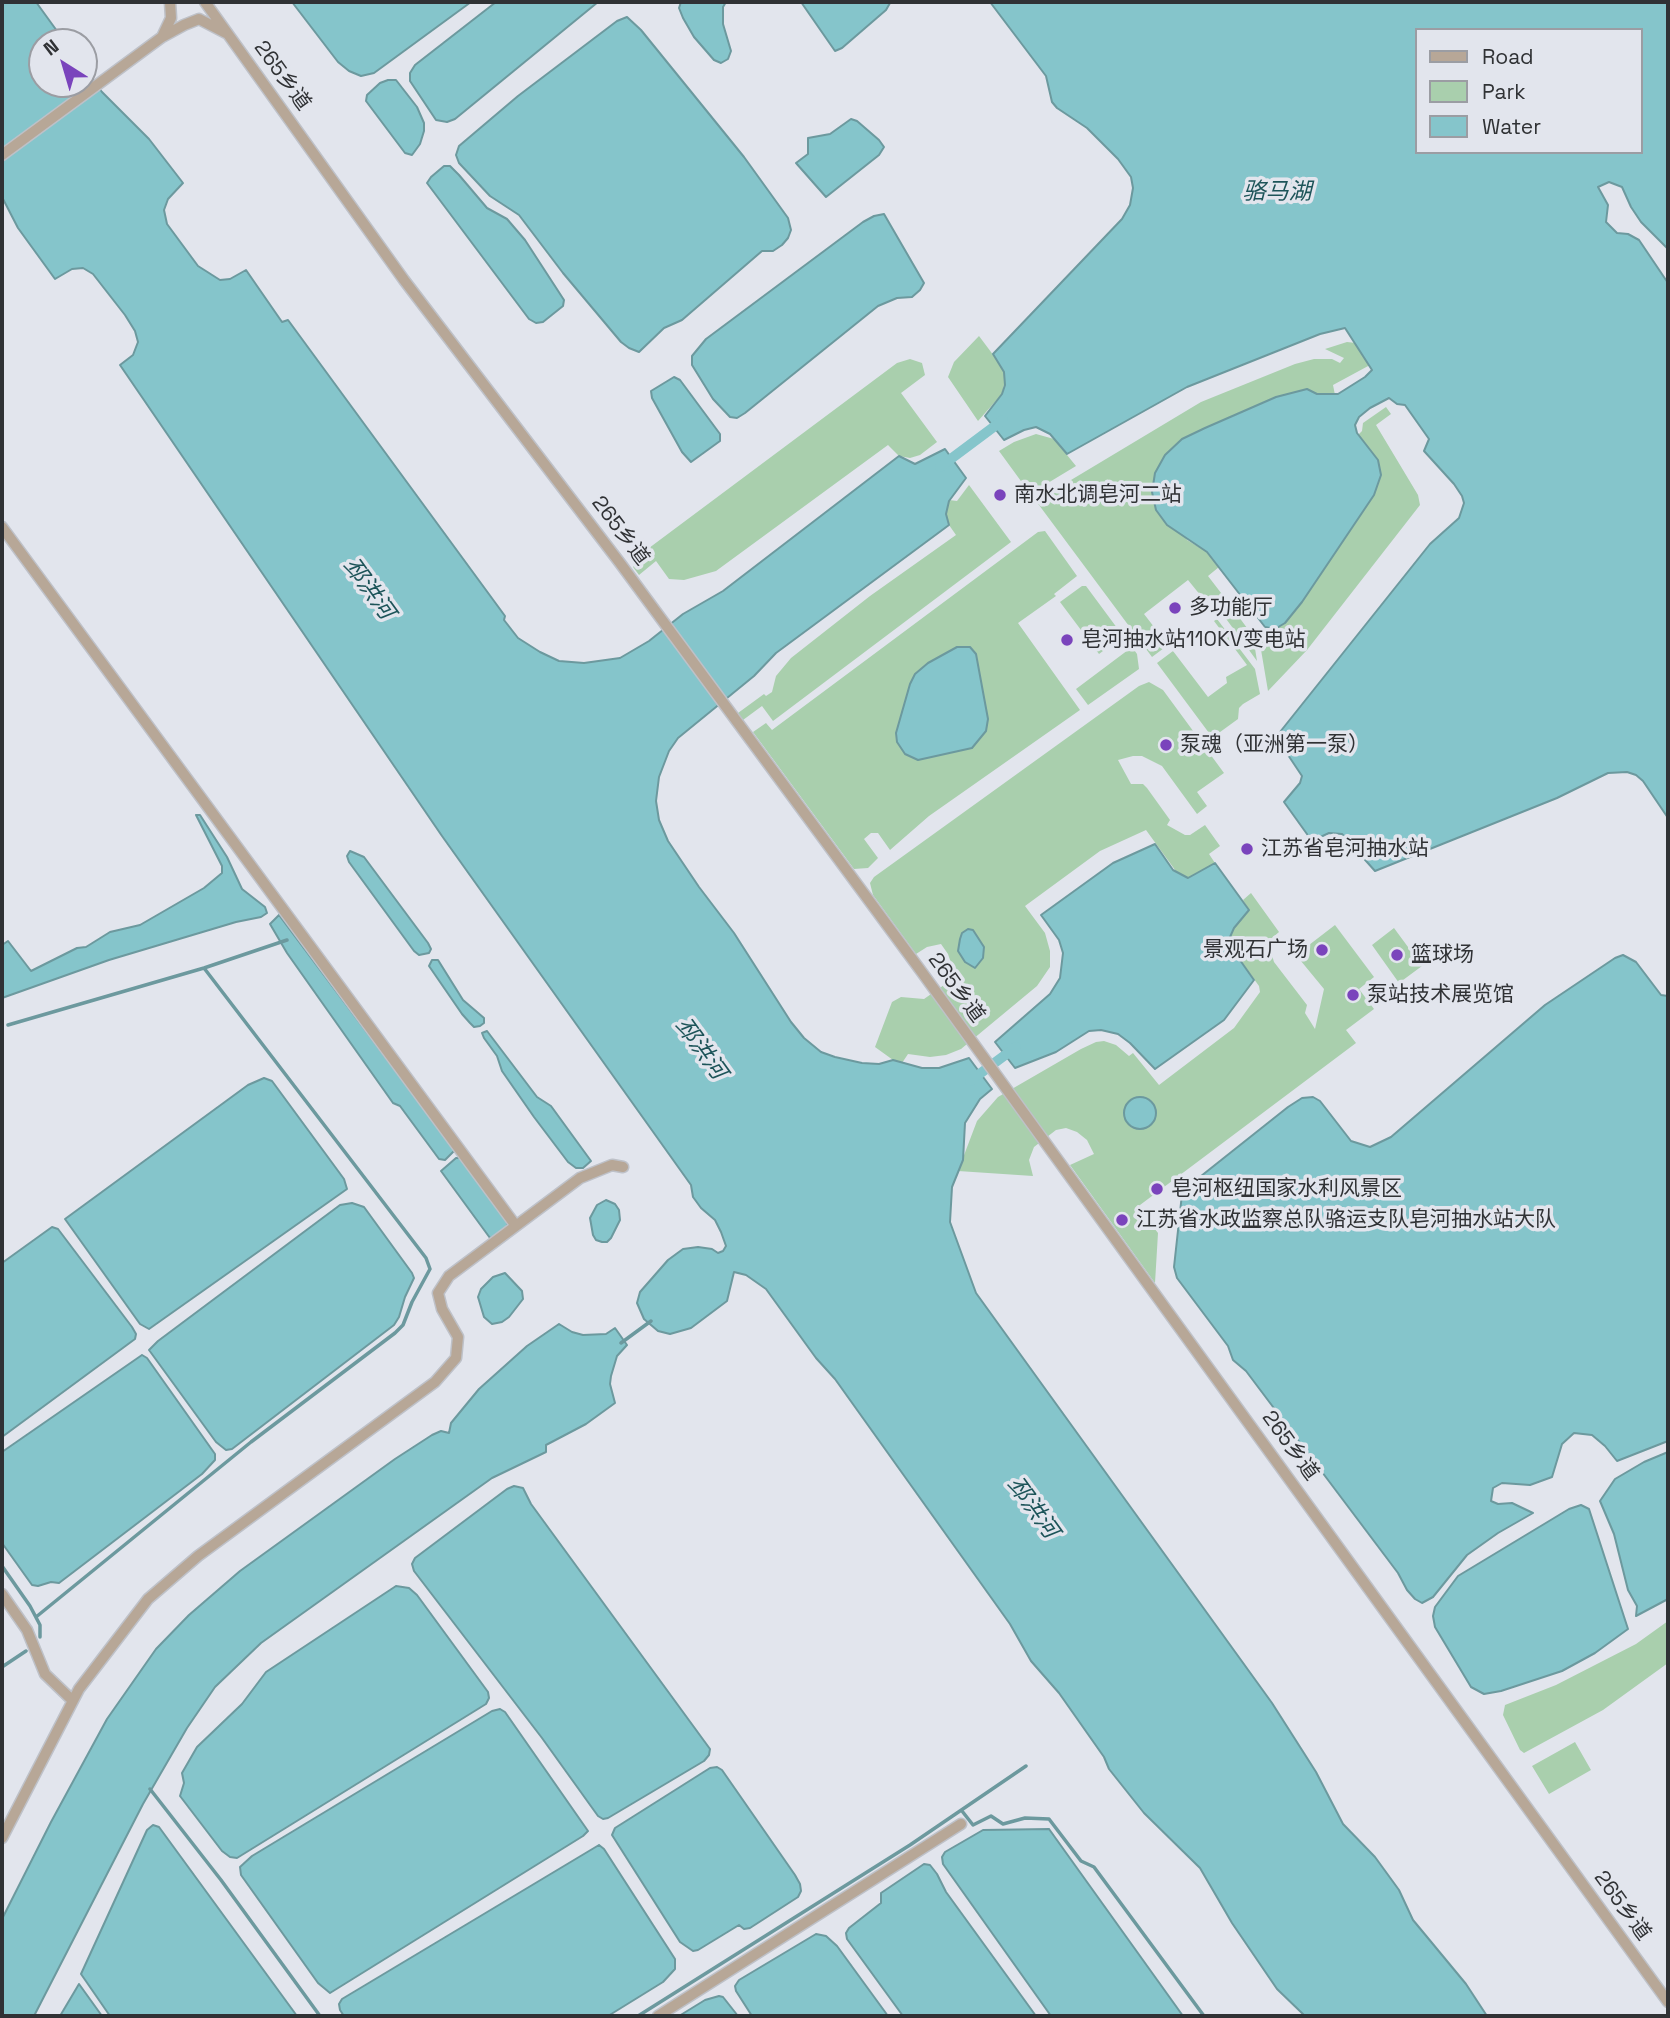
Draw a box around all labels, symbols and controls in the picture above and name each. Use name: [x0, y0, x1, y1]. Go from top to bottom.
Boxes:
north arrow: [28, 28, 98, 98]
legend: [1414, 28, 1642, 154]
text: N: [39, 34, 64, 61]
street label: 265乡道: [248, 36, 316, 116]
text: Road: [1482, 43, 1534, 70]
text: Park: [1482, 78, 1526, 105]
text: Water: [1482, 113, 1541, 140]
water label: 骆马湖: [1243, 179, 1311, 207]
place label: 南水北调皂河二站: [1014, 482, 1182, 508]
marker: 南水北调皂河二站: [992, 487, 1008, 503]
street label: 265乡道: [586, 491, 654, 571]
water label: 邳洪河: [337, 553, 399, 625]
place label: 多功能厅: [1189, 595, 1273, 621]
marker: 多功能厅: [1167, 600, 1183, 616]
place label: 皂河抽水站110KV变电站: [1081, 627, 1306, 653]
marker: 皂河抽水站110KV变电站: [1059, 632, 1075, 648]
place label: 泵魂（亚洲第一泵）: [1180, 732, 1369, 758]
marker: 泵魂（亚洲第一泵）: [1158, 737, 1174, 753]
place label: 江苏省皂河抽水站: [1261, 836, 1429, 862]
marker: 江苏省皂河抽水站: [1239, 841, 1255, 857]
place label: 景观石广场: [1203, 937, 1308, 963]
marker: 景观石广场: [1314, 942, 1330, 958]
place label: 篮球场: [1411, 942, 1474, 968]
marker: 篮球场: [1389, 947, 1405, 963]
street label: 265乡道: [922, 948, 990, 1028]
place label: 泵站技术展览馆: [1367, 982, 1514, 1008]
marker: 泵站技术展览馆: [1345, 987, 1361, 1003]
water label: 邳洪河: [669, 1013, 731, 1085]
place label: 皂河枢纽国家水利风景区: [1171, 1176, 1402, 1202]
marker: 皂河枢纽国家水利风景区: [1149, 1181, 1165, 1197]
place label: 江苏省水政监察总队骆运支队皂河抽水站大队: [1136, 1207, 1556, 1233]
marker: 江苏省水政监察总队骆运支队皂河抽水站大队: [1114, 1212, 1130, 1228]
street label: 265乡道: [1256, 1406, 1324, 1486]
water label: 邳洪河: [1001, 1472, 1063, 1544]
street label: 265乡道: [1588, 1866, 1656, 1946]

